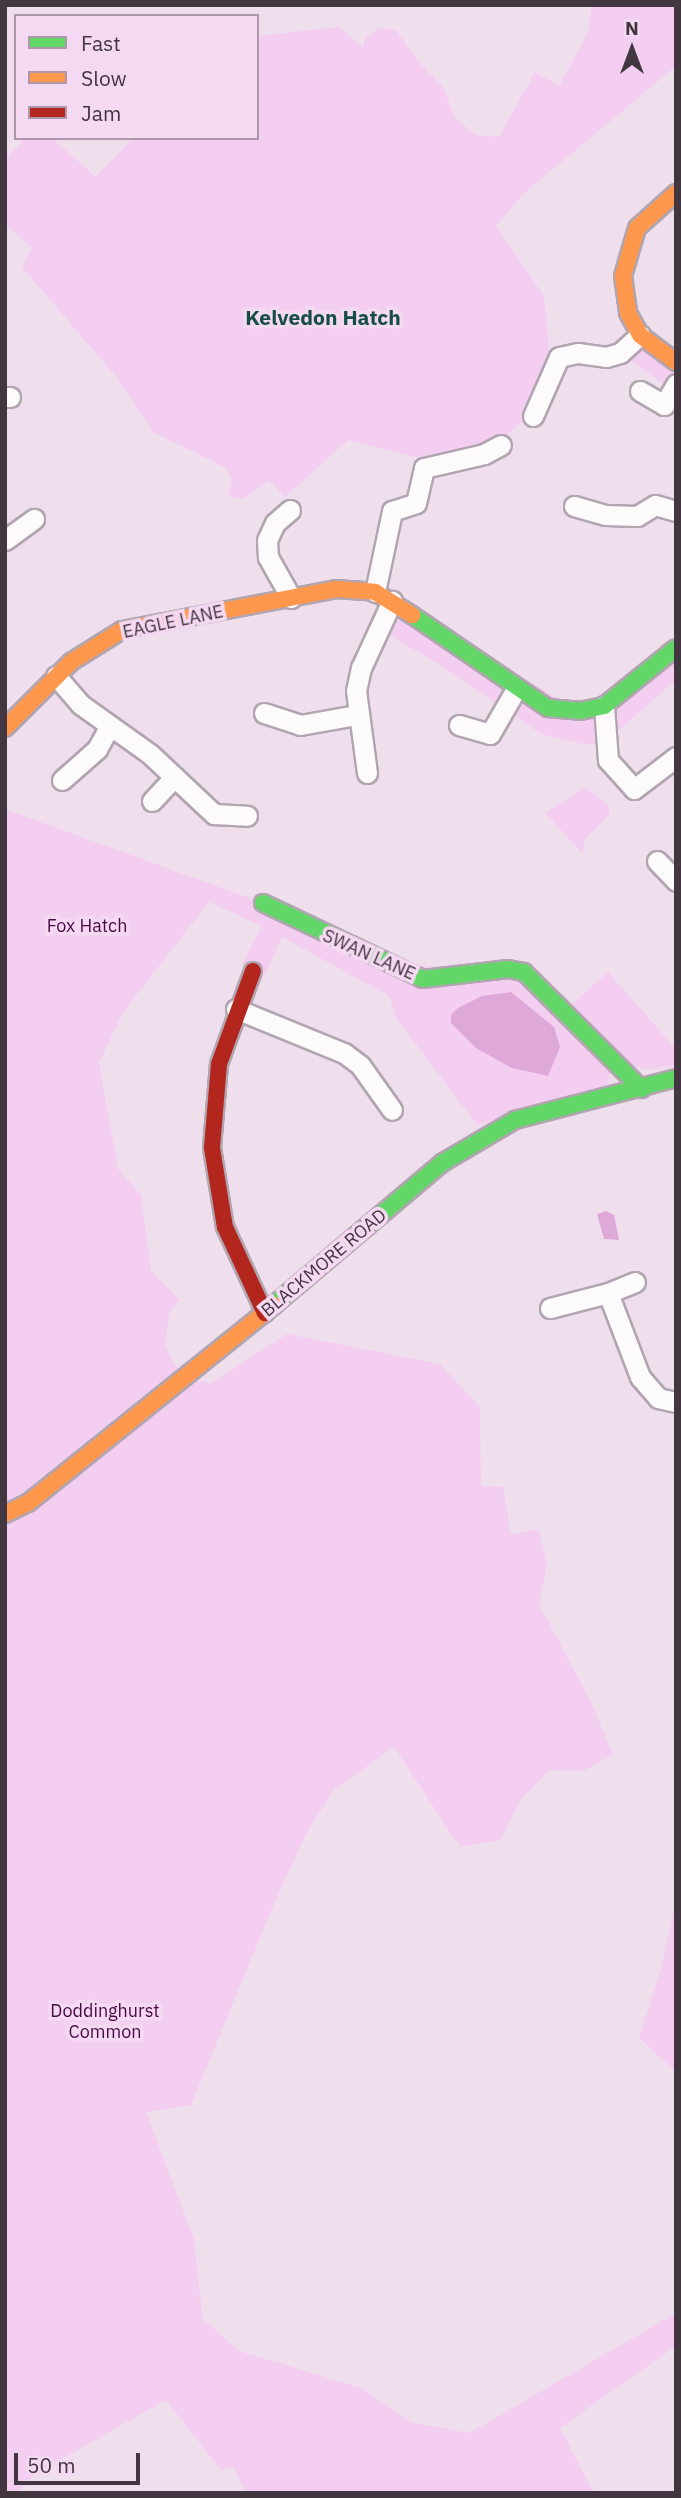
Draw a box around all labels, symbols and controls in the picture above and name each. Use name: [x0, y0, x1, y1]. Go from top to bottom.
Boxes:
legend: [14, 14, 259, 140]
north arrow: [597, 14, 667, 84]
text: N: [625, 16, 639, 40]
text: Fast: [81, 29, 121, 57]
text: Slow: [81, 64, 127, 92]
text: Jam: [81, 99, 121, 127]
district label: Kelvedon Hatch: [245, 304, 401, 330]
street label: EAGLE LANE: [121, 601, 225, 643]
park label: Fox Hatch: [47, 915, 127, 937]
street label: SWAN LANE: [319, 925, 419, 985]
street label: BLACKMORE ROAD: [257, 1205, 391, 1321]
park label: Doddinghurst Common: [50, 2001, 160, 2044]
scale bar: [18, 2438, 144, 2482]
text: 50 m: [27, 2451, 76, 2479]

